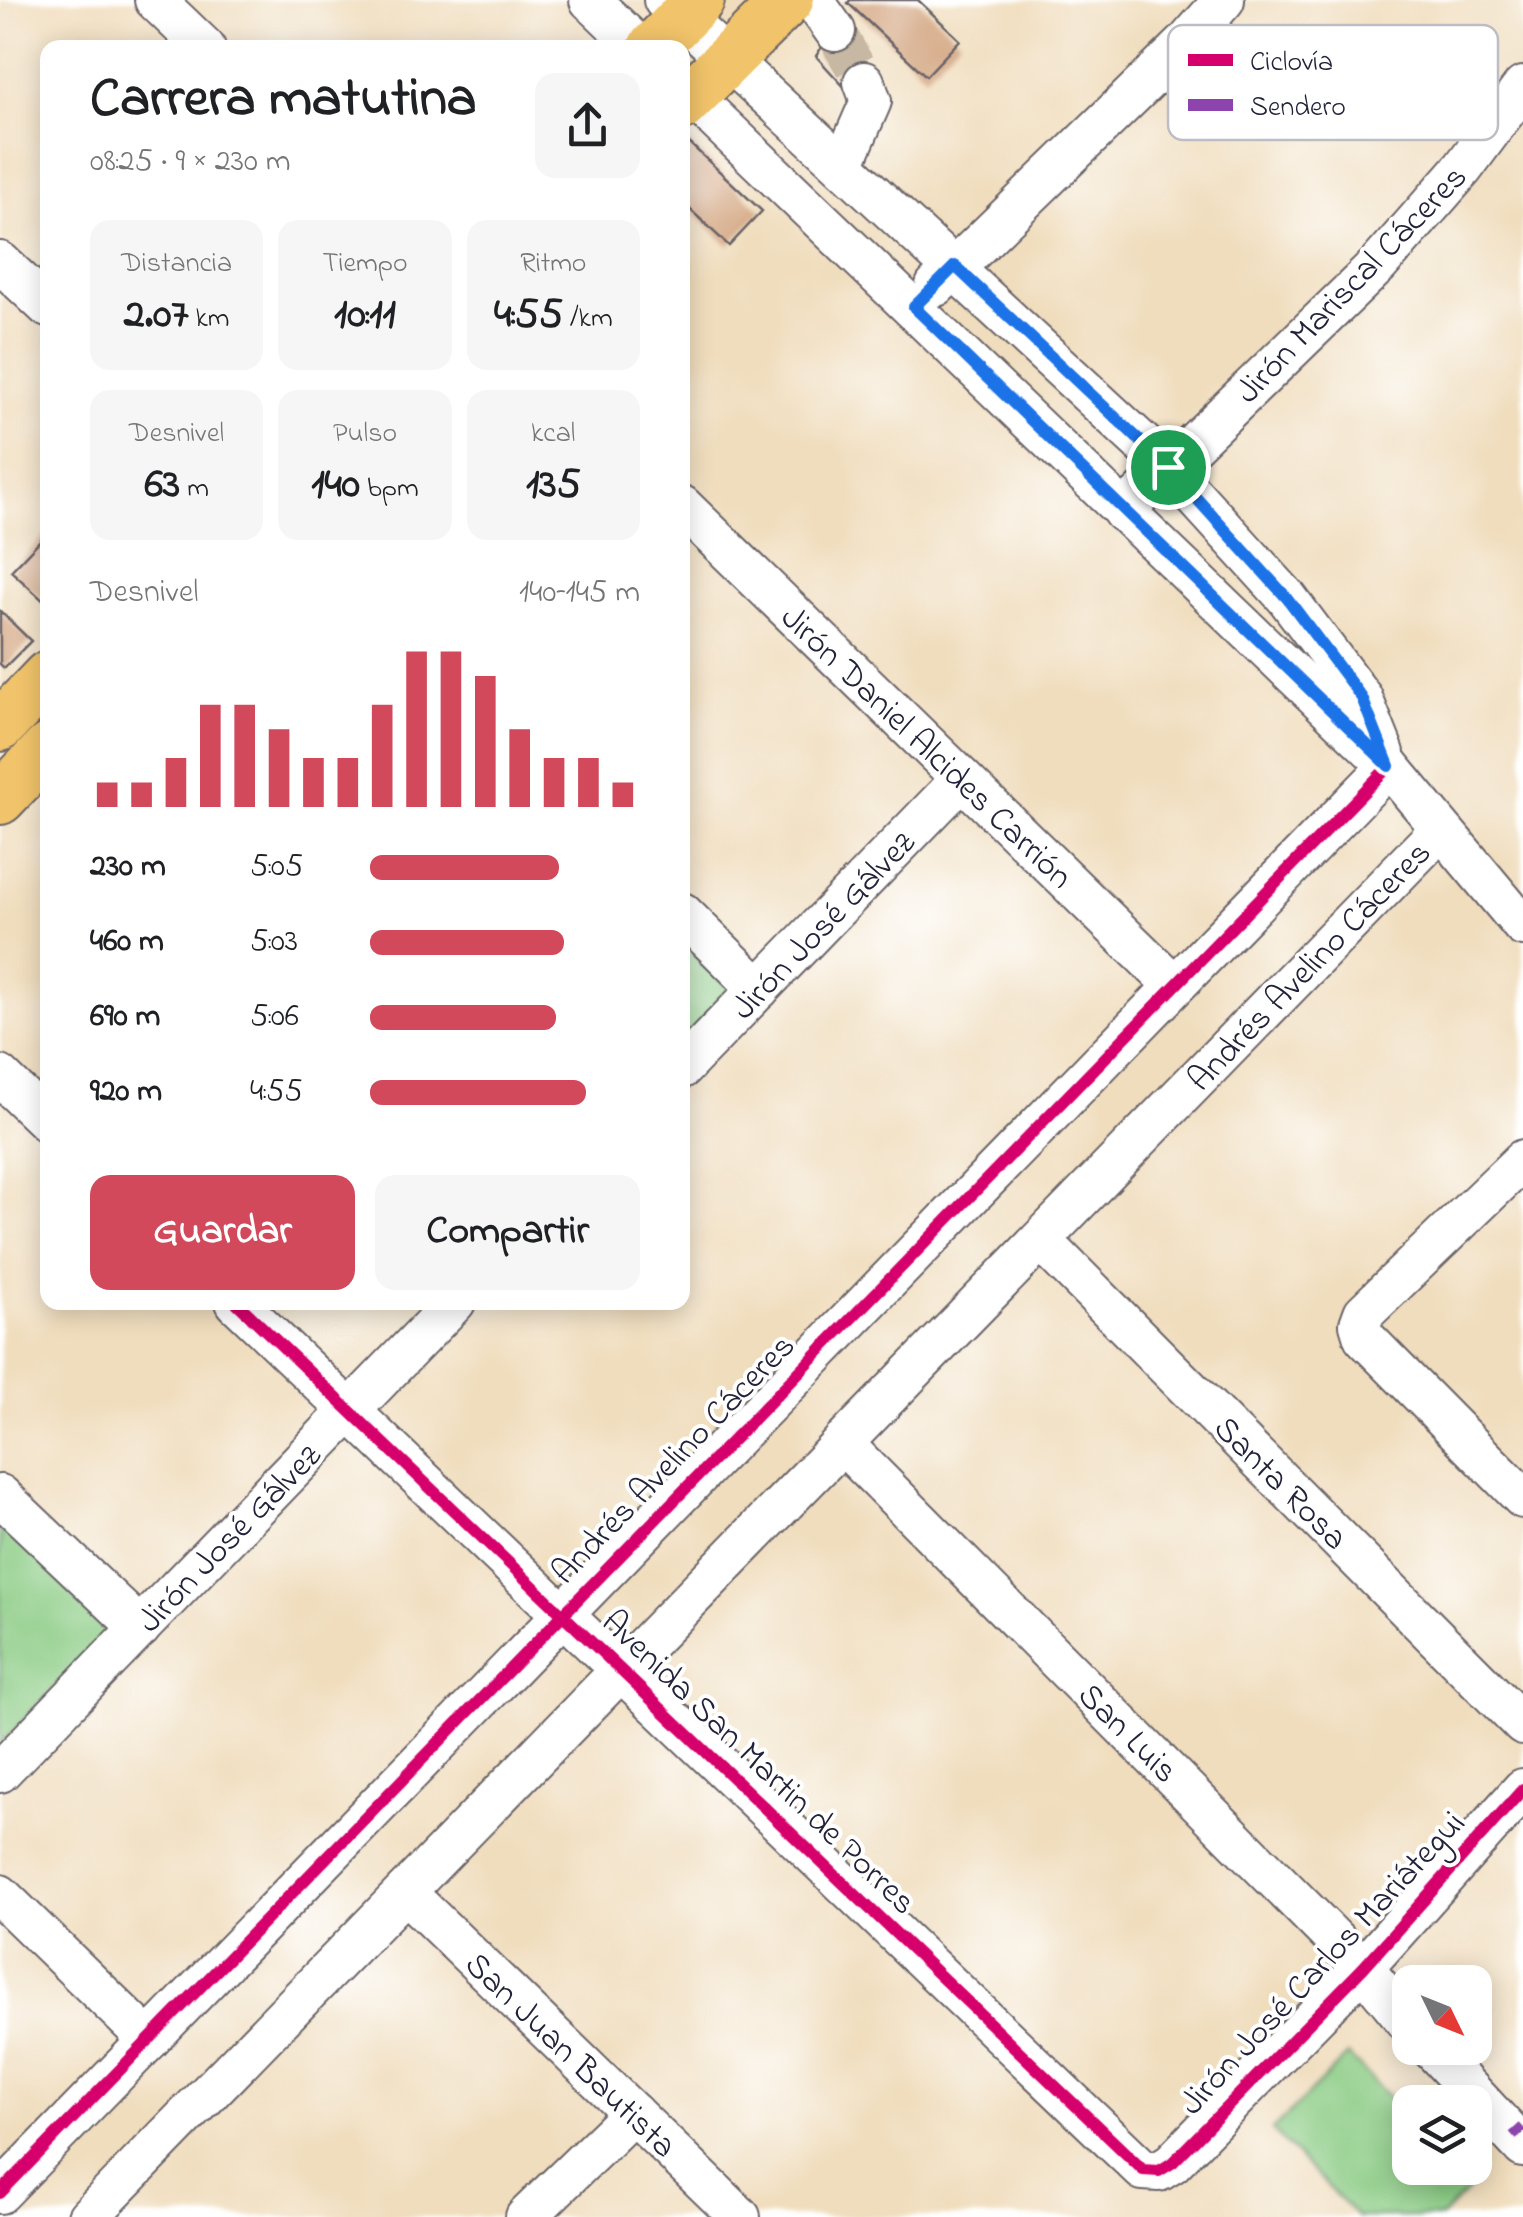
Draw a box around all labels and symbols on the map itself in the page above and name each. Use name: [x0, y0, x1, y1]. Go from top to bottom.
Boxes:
legend: [1168, 25, 1498, 140]
text: Ciclovía: [1250, 43, 1333, 84]
text: Sendero: [1250, 88, 1346, 129]
street label: Jirón Mariscal Cáceres: [1225, 154, 1480, 416]
pin: [1126, 425, 1211, 510]
street label: Jirón Daniel Alcides Carrión: [768, 595, 1083, 902]
street label: Jirón José Gálvez: [721, 820, 929, 1033]
street label: Andrés Avelino Cáceres: [1177, 830, 1444, 1105]
street label: Andrés Avelino Cáceres: [541, 1323, 808, 1598]
street label: Santa Rosa: [1201, 1406, 1358, 1563]
street label: Jirón José Gálvez: [127, 1433, 335, 1646]
street label: Avenida San Martin de Porres: [589, 1599, 927, 1928]
street label: San Luis: [1065, 1672, 1189, 1796]
street label: Jirón José Carlos Mariátegui: [1169, 1801, 1479, 2128]
street label: San Juan Bautista: [452, 1942, 687, 2171]
north arrow: [1392, 1965, 1492, 2065]

